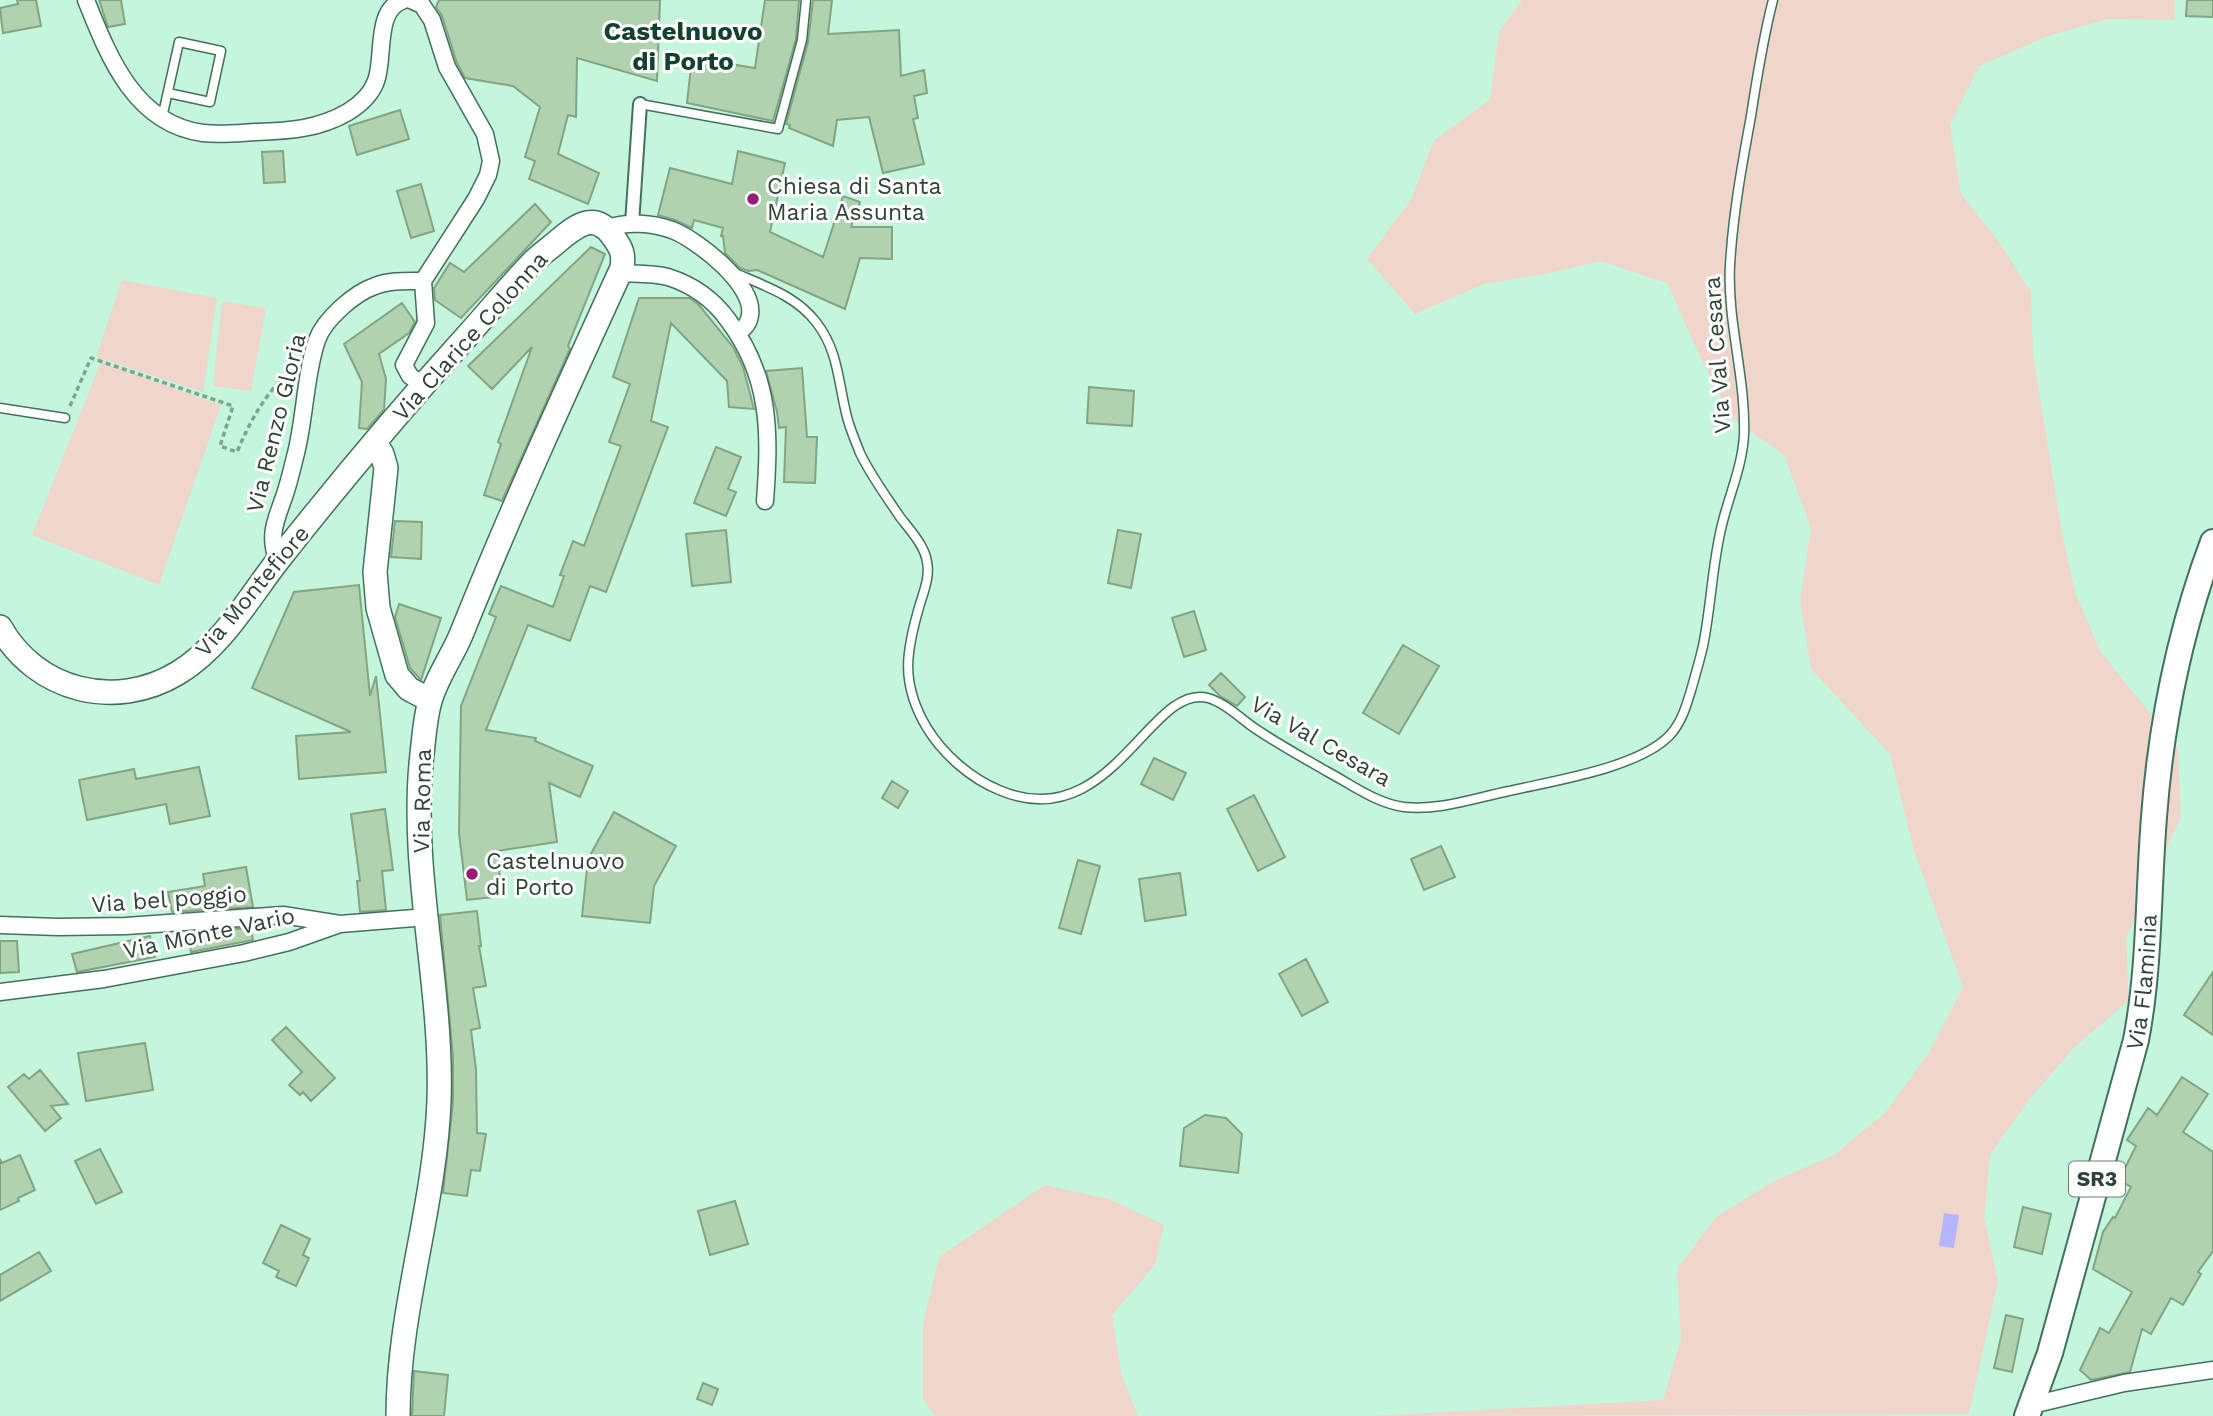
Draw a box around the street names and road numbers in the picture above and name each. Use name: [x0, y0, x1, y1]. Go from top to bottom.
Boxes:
street label: Via Clarice Colonna: [387, 246, 554, 427]
street label: Via Val Cesara: [1699, 275, 1736, 434]
street label: Via Renzo Gloria: [241, 331, 312, 515]
street label: Via Montefiore: [190, 520, 315, 662]
street label: Via Val Cesara: [1246, 690, 1396, 792]
street label: Via Roma: [408, 748, 437, 854]
street label: Via bel poggio: [90, 881, 248, 918]
street label: Via Monte Vario: [121, 902, 297, 965]
street label: Via Flaminia: [2121, 913, 2163, 1053]
road number: SR3: [2069, 1162, 2125, 1196]

